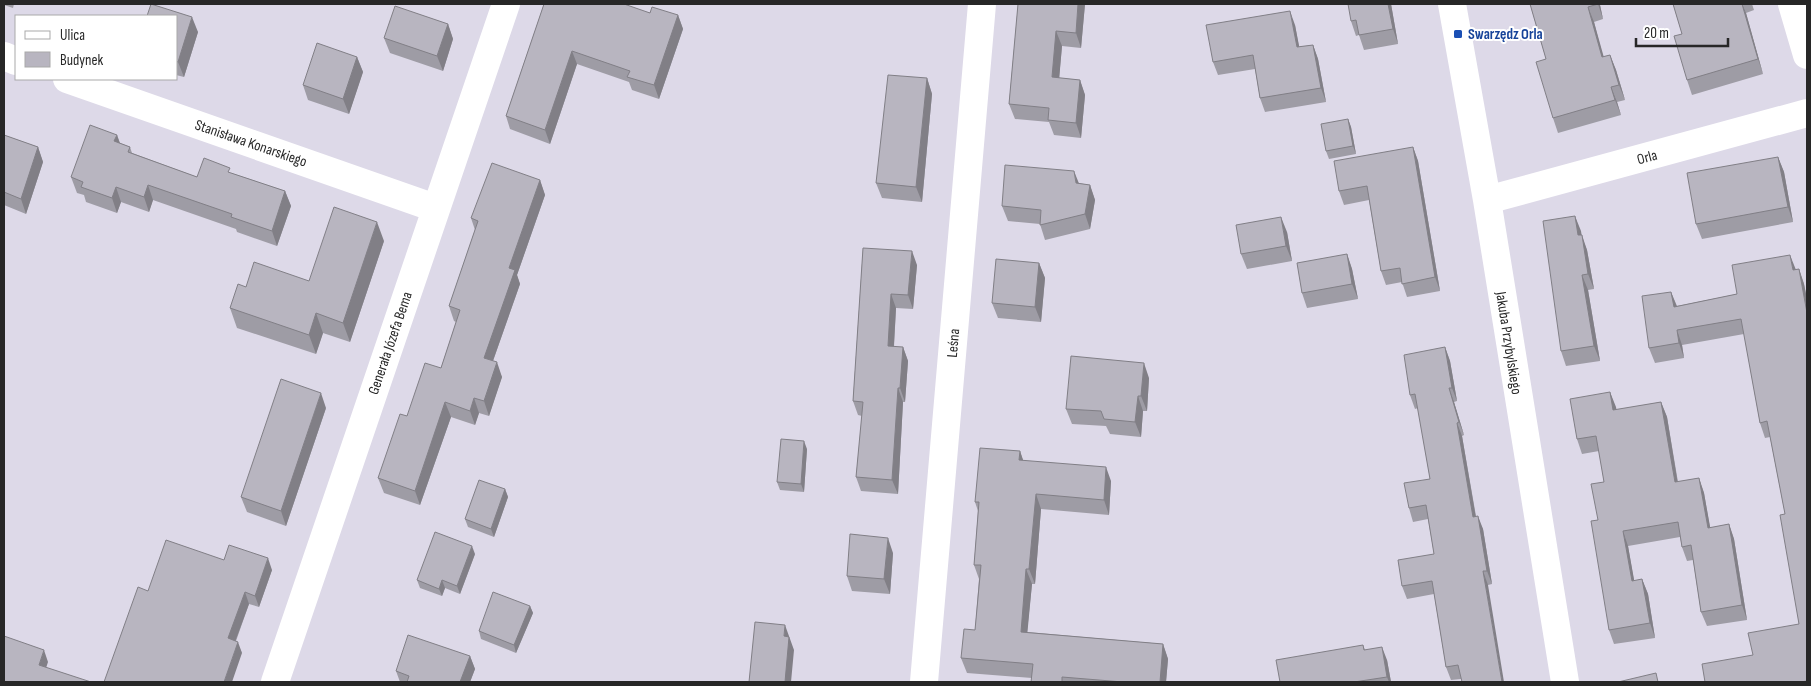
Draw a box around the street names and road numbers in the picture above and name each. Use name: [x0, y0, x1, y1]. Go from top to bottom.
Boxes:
street label: Stanisława Konarskiego: [192, 115, 309, 172]
street label: Orla: [1635, 146, 1660, 169]
street label: Generała Józefa Bema: [364, 289, 417, 397]
street label: Jakuba Przybylskiego: [1491, 289, 1526, 396]
street label: Leśna: [943, 328, 964, 358]

